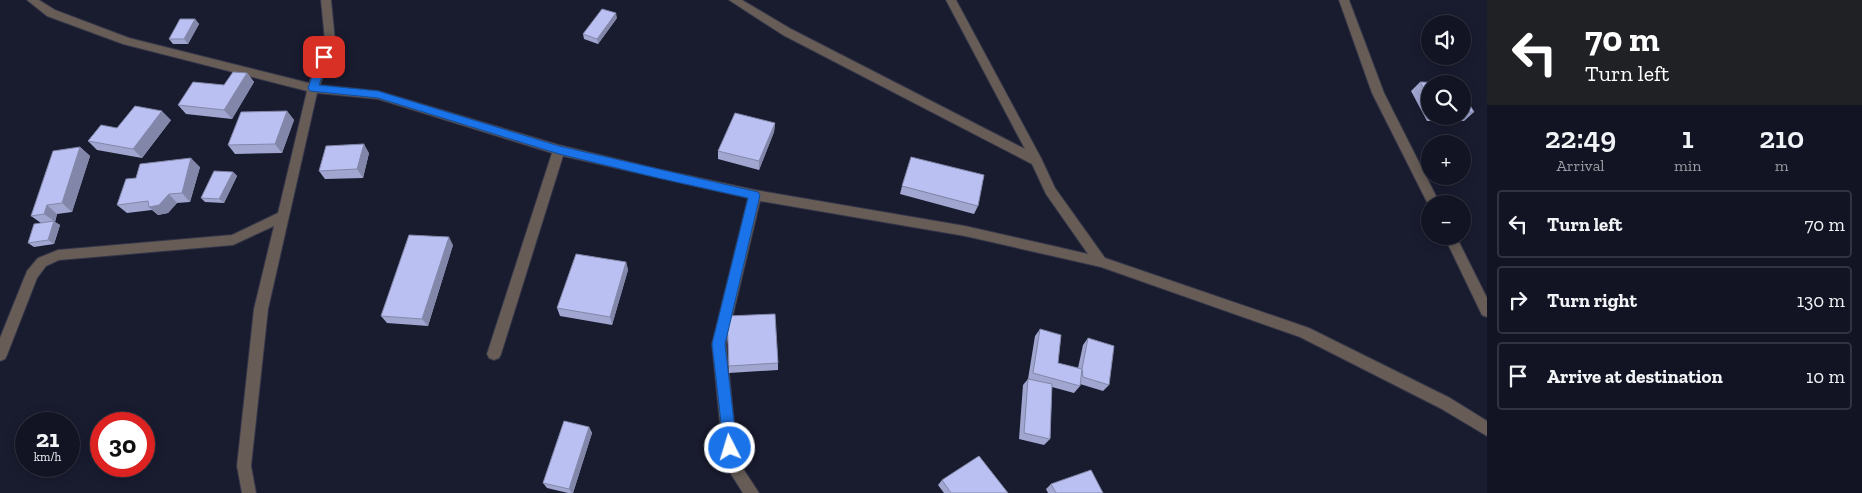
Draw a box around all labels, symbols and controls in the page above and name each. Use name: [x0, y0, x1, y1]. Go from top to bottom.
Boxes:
map controls: [1421, 15, 1471, 245]
button: sound: [1421, 15, 1471, 65]
text: 70 m: [1585, 18, 1660, 60]
icon: left: [1502, 20, 1567, 85]
pin: [303, 36, 345, 78]
icon: arrive: [310, 43, 338, 71]
text: Turn left: [1585, 60, 1669, 87]
button: search: [1421, 75, 1471, 125]
text: 22:49: [1545, 120, 1616, 156]
text: 1: [1682, 120, 1694, 156]
text: 210: [1759, 120, 1804, 156]
button: +: [1421, 135, 1471, 185]
text: Arrival: [1556, 156, 1605, 175]
text: min: [1674, 156, 1702, 175]
text: m: [1775, 156, 1789, 175]
button: −: [1421, 195, 1471, 245]
icon: left: [1504, 210, 1532, 238]
text: Turn left: [1547, 213, 1622, 236]
text: 70 m: [1804, 213, 1845, 236]
icon: right: [1504, 286, 1532, 314]
text: Turn right: [1547, 289, 1637, 312]
text: 130 m: [1797, 289, 1845, 312]
icon: arrive: [1504, 362, 1532, 390]
text: Arrive at destination: [1547, 365, 1723, 388]
text: 10 m: [1806, 365, 1845, 388]
speed limit sign: 30: [90, 412, 155, 477]
position arrow: [703, 421, 755, 473]
text: 21: [36, 423, 59, 453]
text: km/h: [34, 450, 61, 464]

